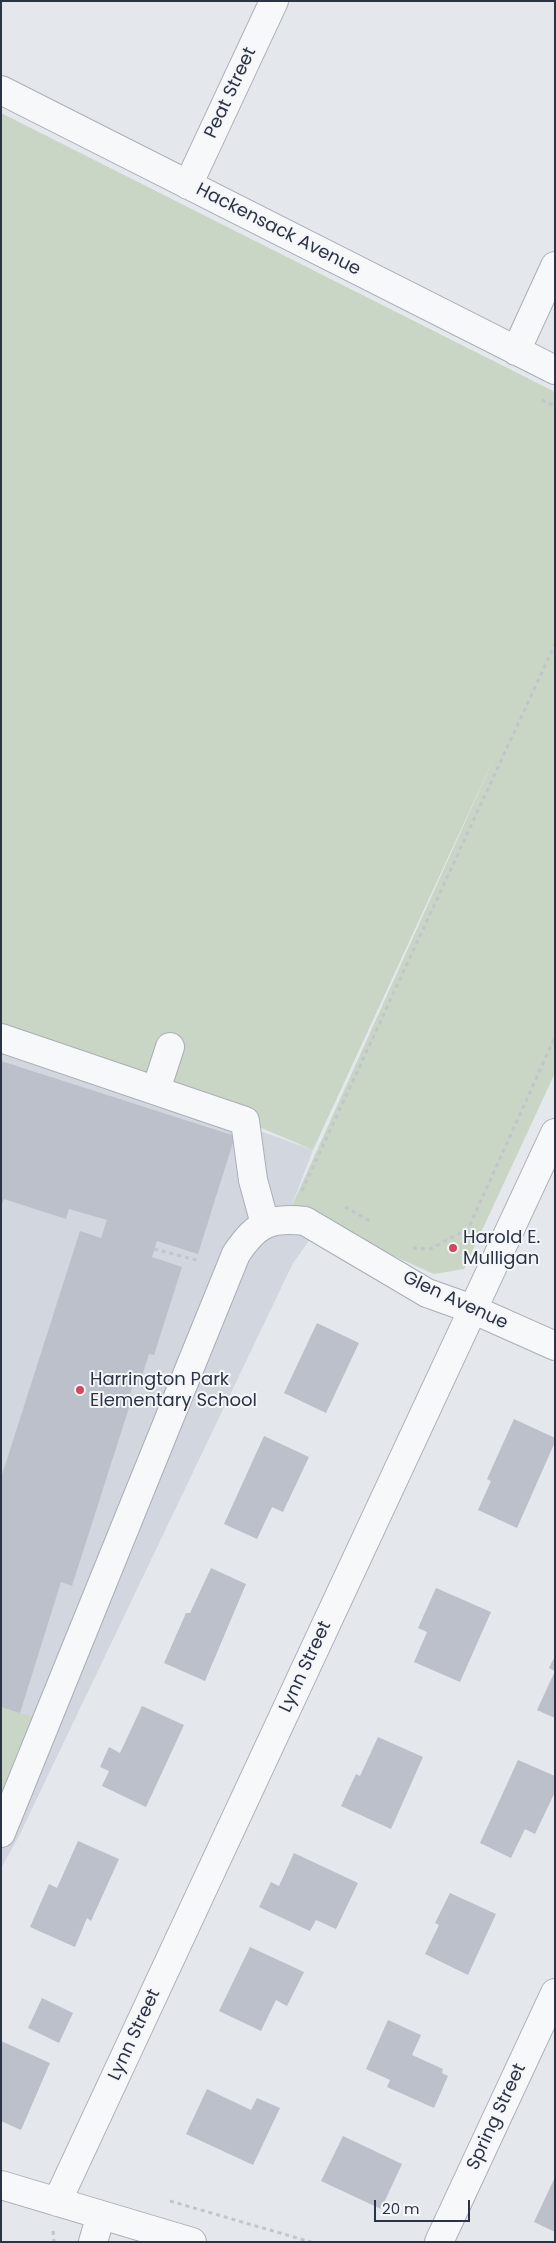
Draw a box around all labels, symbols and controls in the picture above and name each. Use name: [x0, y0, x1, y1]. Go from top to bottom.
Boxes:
street label: Peat Street: [201, 44, 261, 142]
street label: Hackensack Avenue: [192, 179, 364, 281]
place label: Harold E. Mulligan: [463, 1227, 540, 1270]
marker: Harold E. Mulligan: [447, 1242, 459, 1254]
street label: Glen Avenue: [399, 1267, 511, 1335]
place label: Harrington Park Elementary School: [90, 1369, 257, 1412]
marker: Harrington Park Elementary School: [74, 1384, 86, 1396]
street label: Lynn Street: [275, 1618, 337, 1716]
street label: Lynn Street: [104, 1986, 166, 2084]
street label: Spring Street: [463, 2060, 531, 2174]
scale bar: [376, 2190, 472, 2222]
text: 20 m: [382, 2198, 420, 2219]

